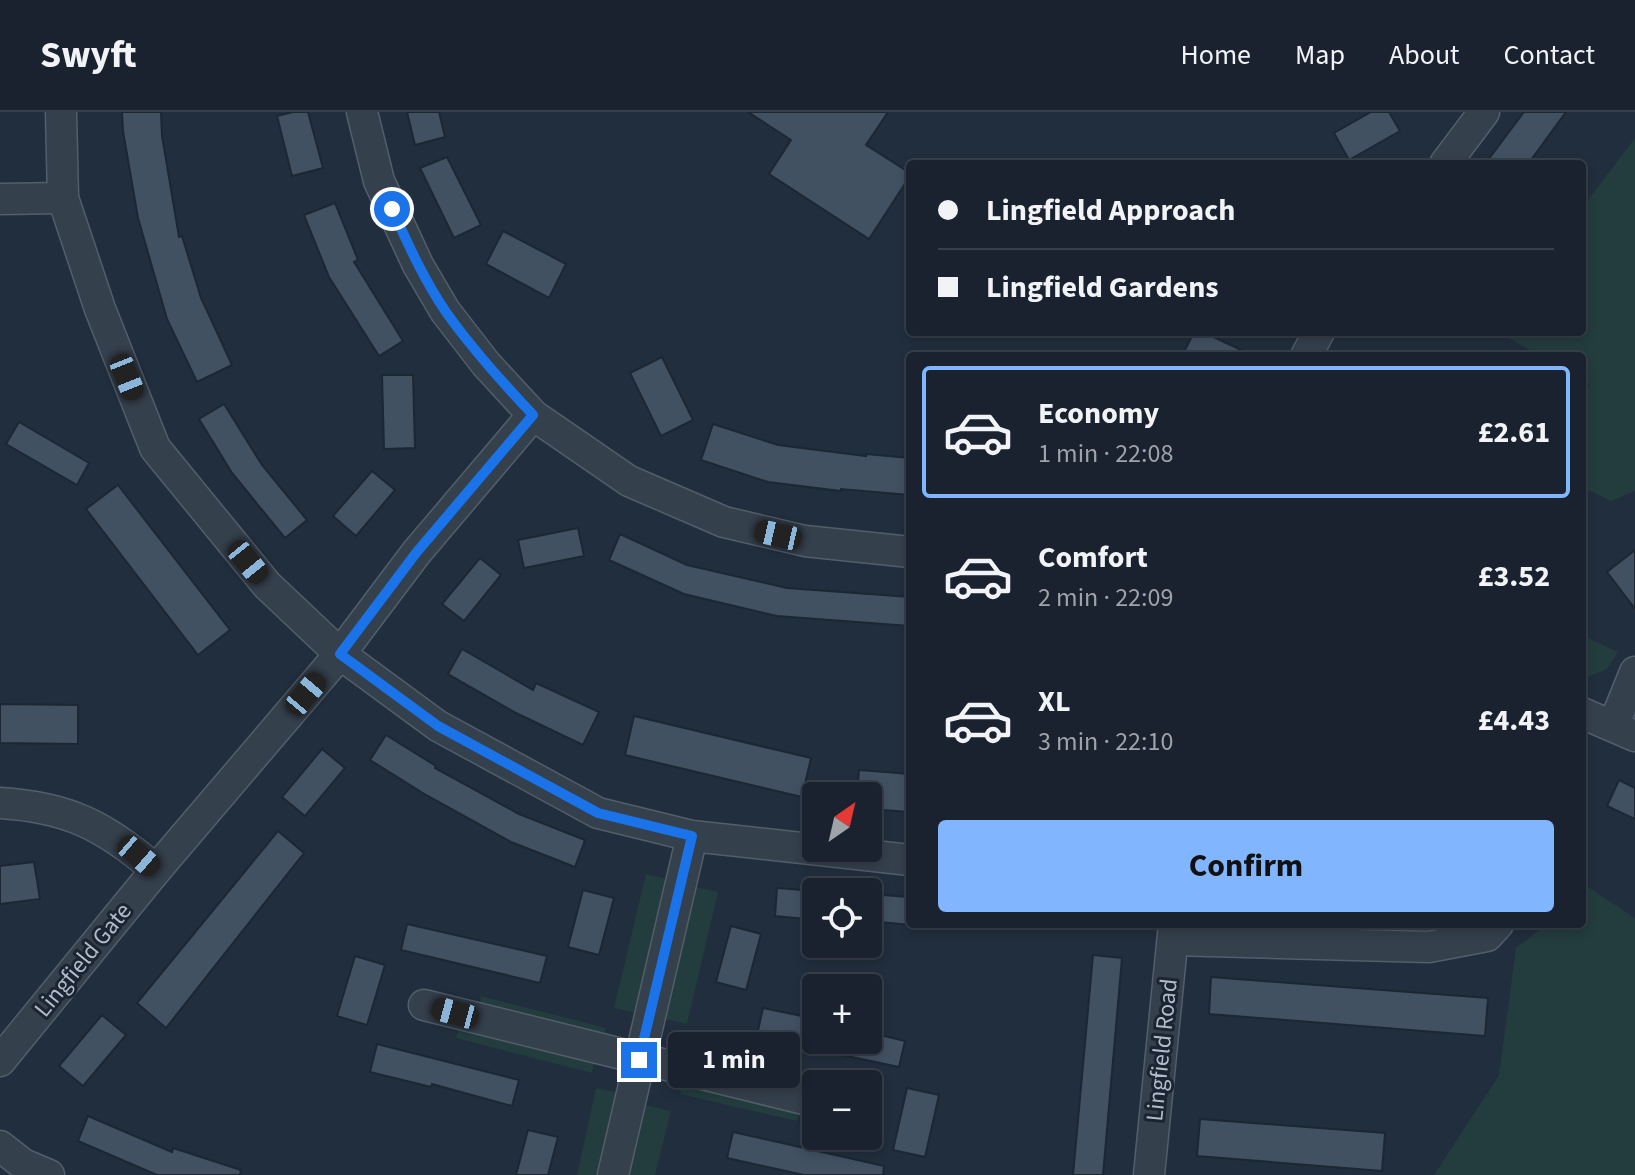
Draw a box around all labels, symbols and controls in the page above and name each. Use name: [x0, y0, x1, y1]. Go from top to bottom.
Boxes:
text: Swyft: [40, 28, 137, 82]
text: Home: [1180, 35, 1251, 75]
text: Map: [1295, 35, 1345, 75]
text: About: [1389, 35, 1460, 75]
text: Contact: [1504, 35, 1595, 75]
text: Lingfield Approach: [986, 189, 1235, 232]
route start: [374, 191, 410, 227]
text: Lingfield Gardens: [986, 266, 1219, 309]
car: [107, 350, 147, 404]
text: Economy: [1038, 392, 1159, 435]
icon: car: [942, 396, 1014, 468]
text: £2.61: [1478, 411, 1550, 454]
text: 1 min · 22:08: [1038, 435, 1173, 472]
car: [752, 518, 804, 552]
car: [224, 536, 272, 588]
text: Comfort: [1038, 536, 1148, 579]
icon: car: [942, 540, 1014, 612]
text: £3.52: [1478, 555, 1550, 598]
text: 2 min · 22:09: [1038, 579, 1173, 616]
car: [281, 668, 331, 720]
text: XL: [1038, 680, 1071, 723]
icon: car: [942, 684, 1014, 756]
text: £4.43: [1478, 699, 1550, 742]
text: 3 min · 22:10: [1038, 723, 1173, 760]
north arrow: [802, 782, 882, 862]
map controls: [802, 782, 882, 1150]
button: Confirm: [938, 820, 1554, 912]
car: [113, 831, 165, 881]
button: locate: [802, 878, 882, 958]
street label: Lingfield Gate: [26, 895, 140, 1025]
button: +: [802, 974, 882, 1054]
street label: Lingfield Road: [1137, 977, 1187, 1123]
car: [429, 995, 481, 1031]
callout: 1 min: [667, 1032, 799, 1088]
text: 1 min: [702, 1041, 766, 1078]
route end: [621, 1042, 657, 1078]
button: −: [802, 1070, 882, 1150]

